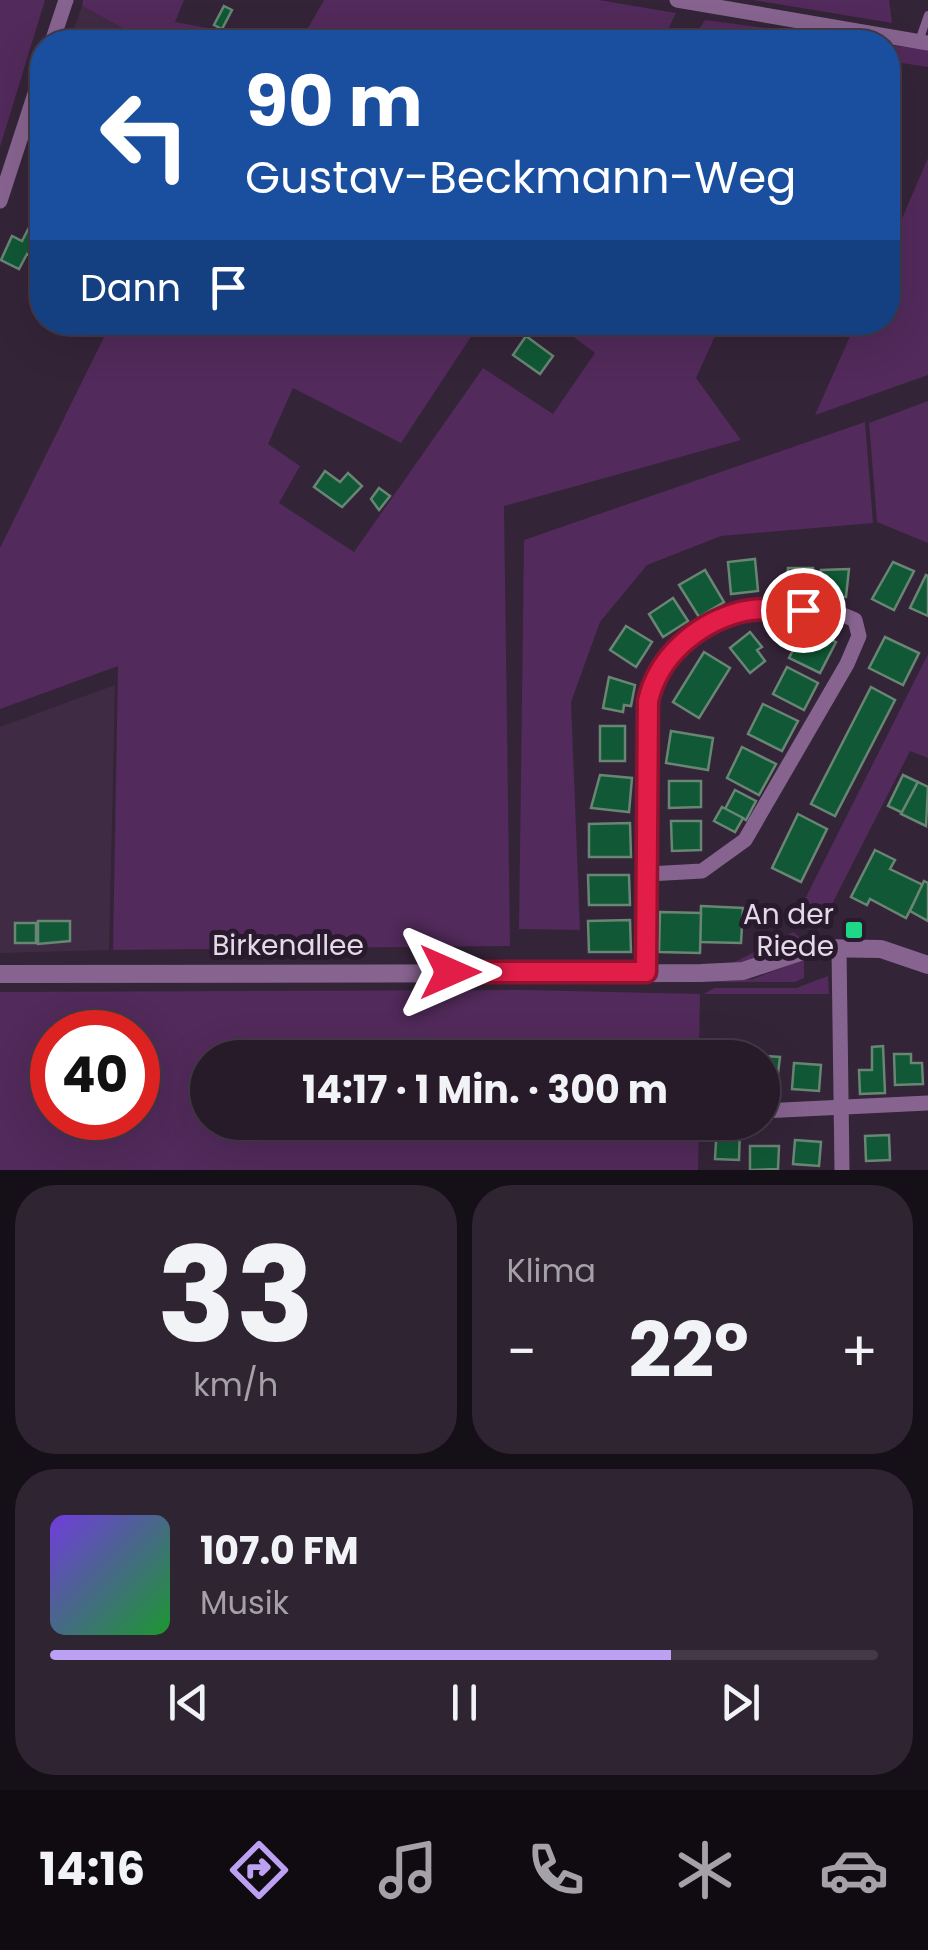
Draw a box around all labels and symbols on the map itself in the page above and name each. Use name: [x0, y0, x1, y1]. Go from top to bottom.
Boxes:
pin: [761, 568, 846, 653]
place label: An der Riede: [743, 895, 834, 966]
marker: An der Riede: [843, 919, 865, 941]
position arrow: [398, 920, 502, 1024]
street label: Birkenallee: [212, 926, 364, 965]
speed limit sign: 40: [30, 1010, 160, 1140]

